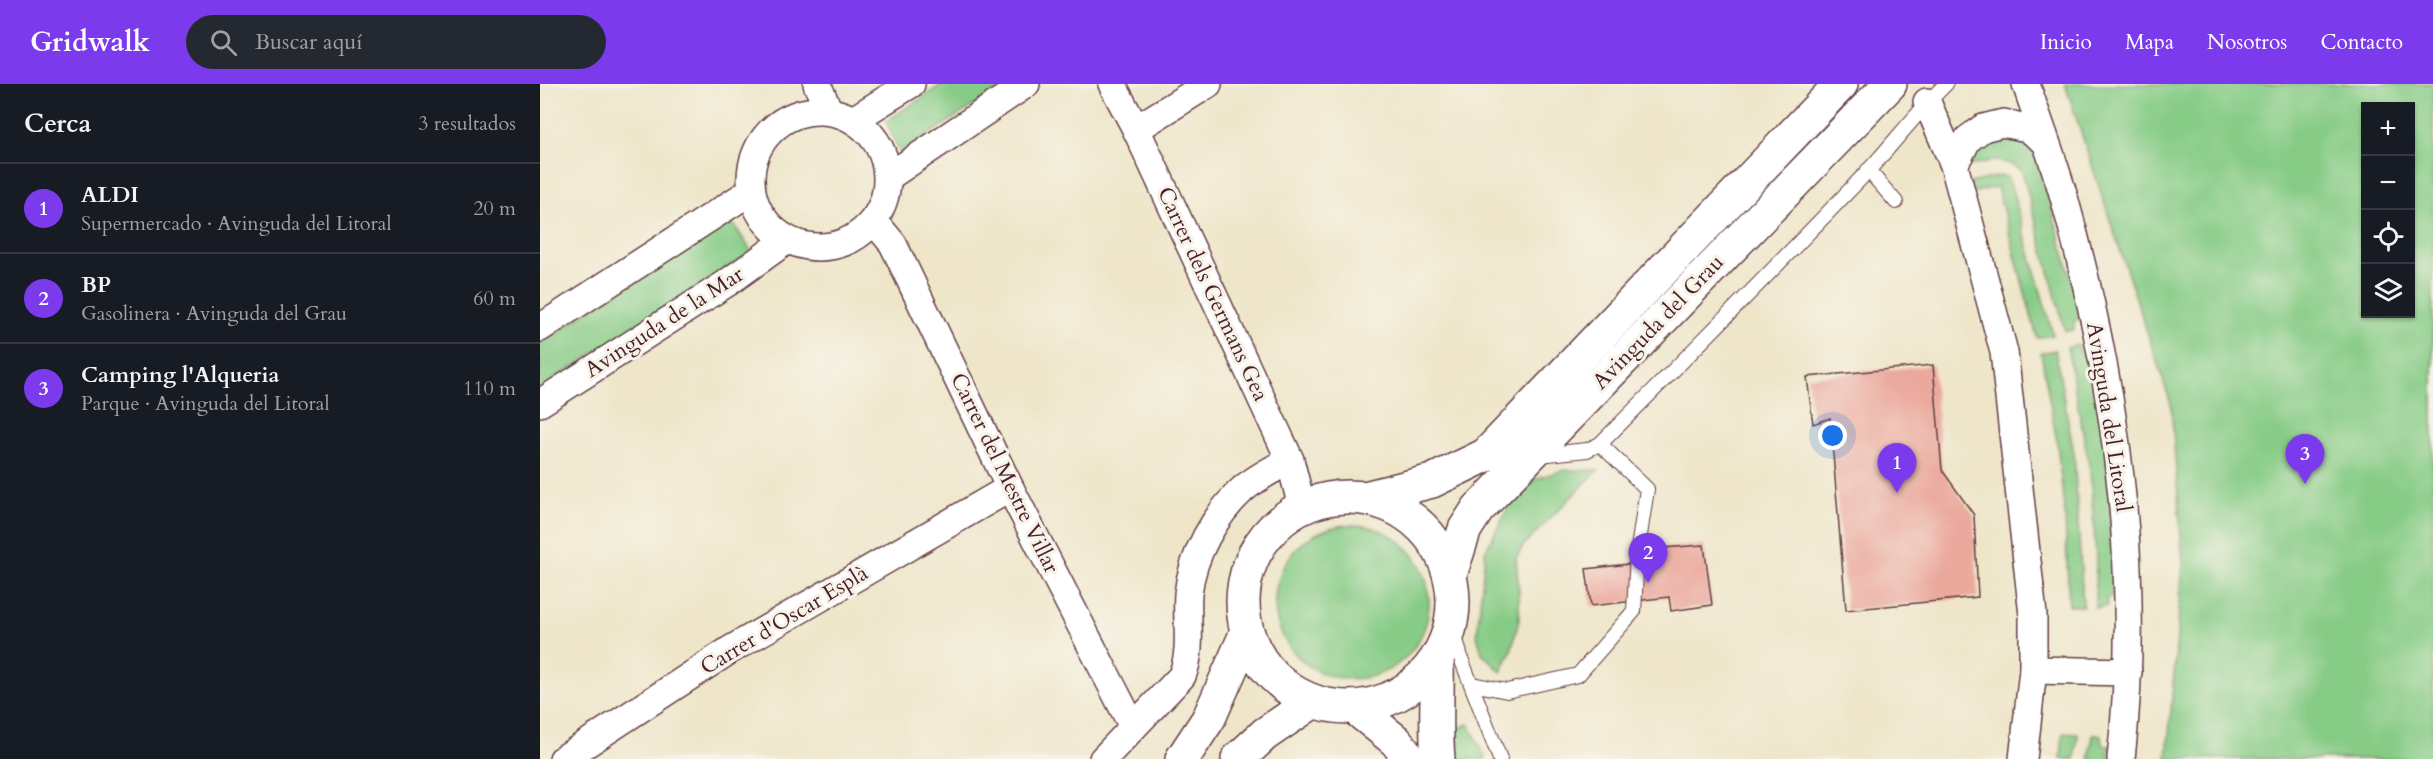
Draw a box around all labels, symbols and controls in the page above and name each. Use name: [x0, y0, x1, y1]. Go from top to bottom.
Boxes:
search box: [186, 15, 606, 69]
text: Gridwalk: [30, 23, 150, 61]
icon: search: [207, 26, 240, 59]
text: Buscar aquí: [255, 27, 362, 57]
text: Inicio: [2040, 28, 2092, 57]
text: Mapa: [2125, 28, 2174, 57]
text: Nosotros: [2207, 28, 2287, 57]
text: Contacto: [2320, 28, 2403, 57]
map controls: [2361, 102, 2415, 318]
button: +: [2361, 102, 2415, 156]
text: Cerca: [24, 106, 91, 141]
text: 3 resultados: [418, 110, 516, 137]
button: −: [2361, 156, 2415, 210]
text: ALDI: [81, 180, 139, 210]
street label: Carrer dels Germans Gea: [1150, 182, 1276, 406]
text: 1: [38, 195, 49, 222]
text: 20 m: [473, 195, 516, 222]
text: Supermercado · Avinguda del Litoral: [81, 210, 392, 237]
button: locate: [2361, 210, 2415, 264]
street label: Avinguda del Grau: [1586, 248, 1730, 396]
street label: Avinguda de la Mar: [579, 259, 750, 385]
button: layers: [2361, 264, 2415, 318]
text: BP: [81, 270, 111, 300]
text: 2: [38, 285, 49, 312]
text: 60 m: [473, 285, 516, 312]
text: Gasolinera · Avinguda del Grau: [81, 300, 347, 327]
street label: Avinguda del Litoral: [2079, 320, 2139, 514]
text: Camping l'Alqueria: [81, 360, 279, 390]
street label: Carrer del Mestre Villar: [943, 368, 1067, 579]
text: 3: [38, 375, 49, 402]
text: 110 m: [463, 375, 516, 402]
text: Parque · Avinguda del Litoral: [81, 390, 330, 417]
your location: [1818, 421, 1847, 450]
pin: 3: [2286, 434, 2324, 484]
pin: 1: [1878, 444, 1916, 493]
pin: 2: [1628, 534, 1668, 583]
street label: Carrer d'Oscar Esplà: [695, 558, 874, 682]

